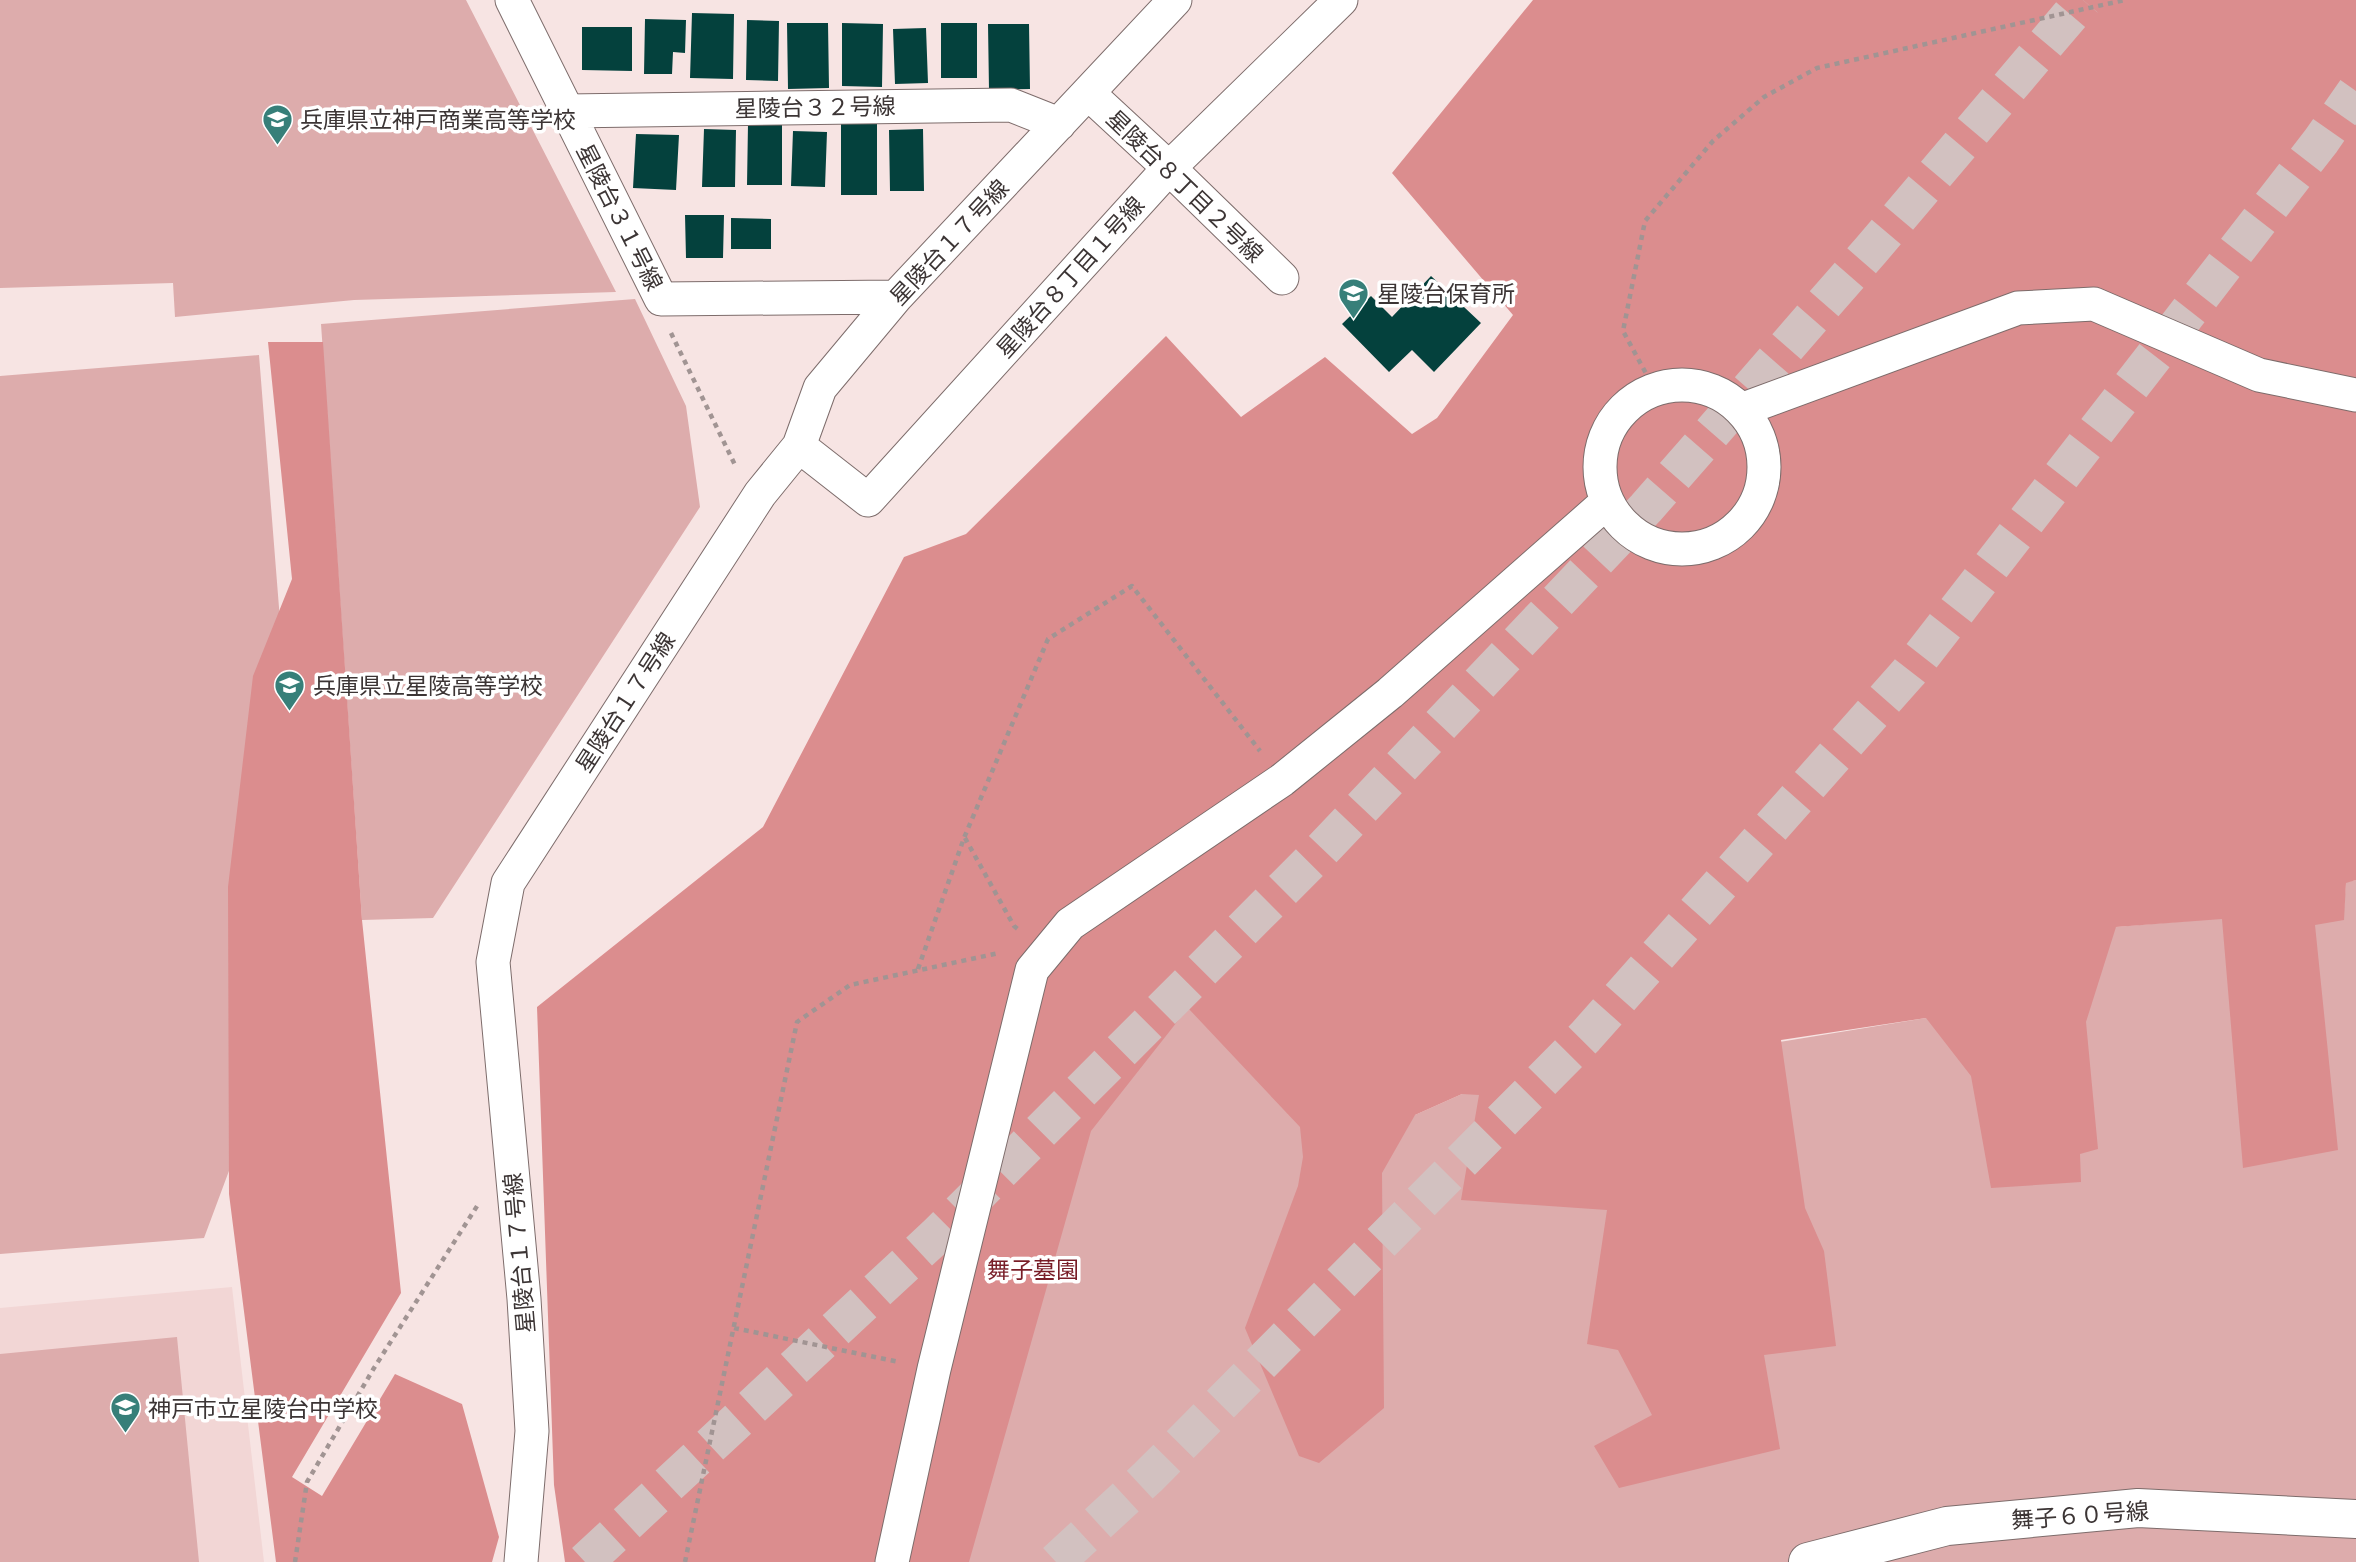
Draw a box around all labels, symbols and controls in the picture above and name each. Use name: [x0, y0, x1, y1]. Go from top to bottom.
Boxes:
street label: 星陵台３２号線: [734, 91, 896, 123]
school or university icon: 兵庫県立神戸商業高等学校: [260, 102, 294, 146]
street label: 星陵台８丁目２号線: [1100, 104, 1270, 268]
place label: 兵庫県立神戸商業高等学校: [300, 105, 576, 134]
street label: 星陵台３１号線: [571, 139, 669, 295]
street label: 星陵台１７号線: [883, 173, 1015, 311]
street label: 星陵台８丁目１号線: [990, 190, 1150, 364]
school or university icon: 星陵台保育所: [1337, 276, 1371, 320]
place label: 星陵台保育所: [1377, 279, 1515, 308]
street label: 星陵台１７号線: [569, 627, 681, 777]
school or university icon: 兵庫県立星陵高等学校: [273, 668, 307, 712]
place label: 兵庫県立星陵高等学校: [313, 671, 543, 700]
street label: 星陵台１７号線: [498, 1172, 540, 1334]
park label: 舞子墓園: [987, 1255, 1079, 1284]
school or university icon: 神戸市立星陵台中学校: [108, 1391, 142, 1435]
place label: 神戸市立星陵台中学校: [148, 1394, 378, 1423]
street label: 舞子６０号線: [2010, 1496, 2150, 1534]

